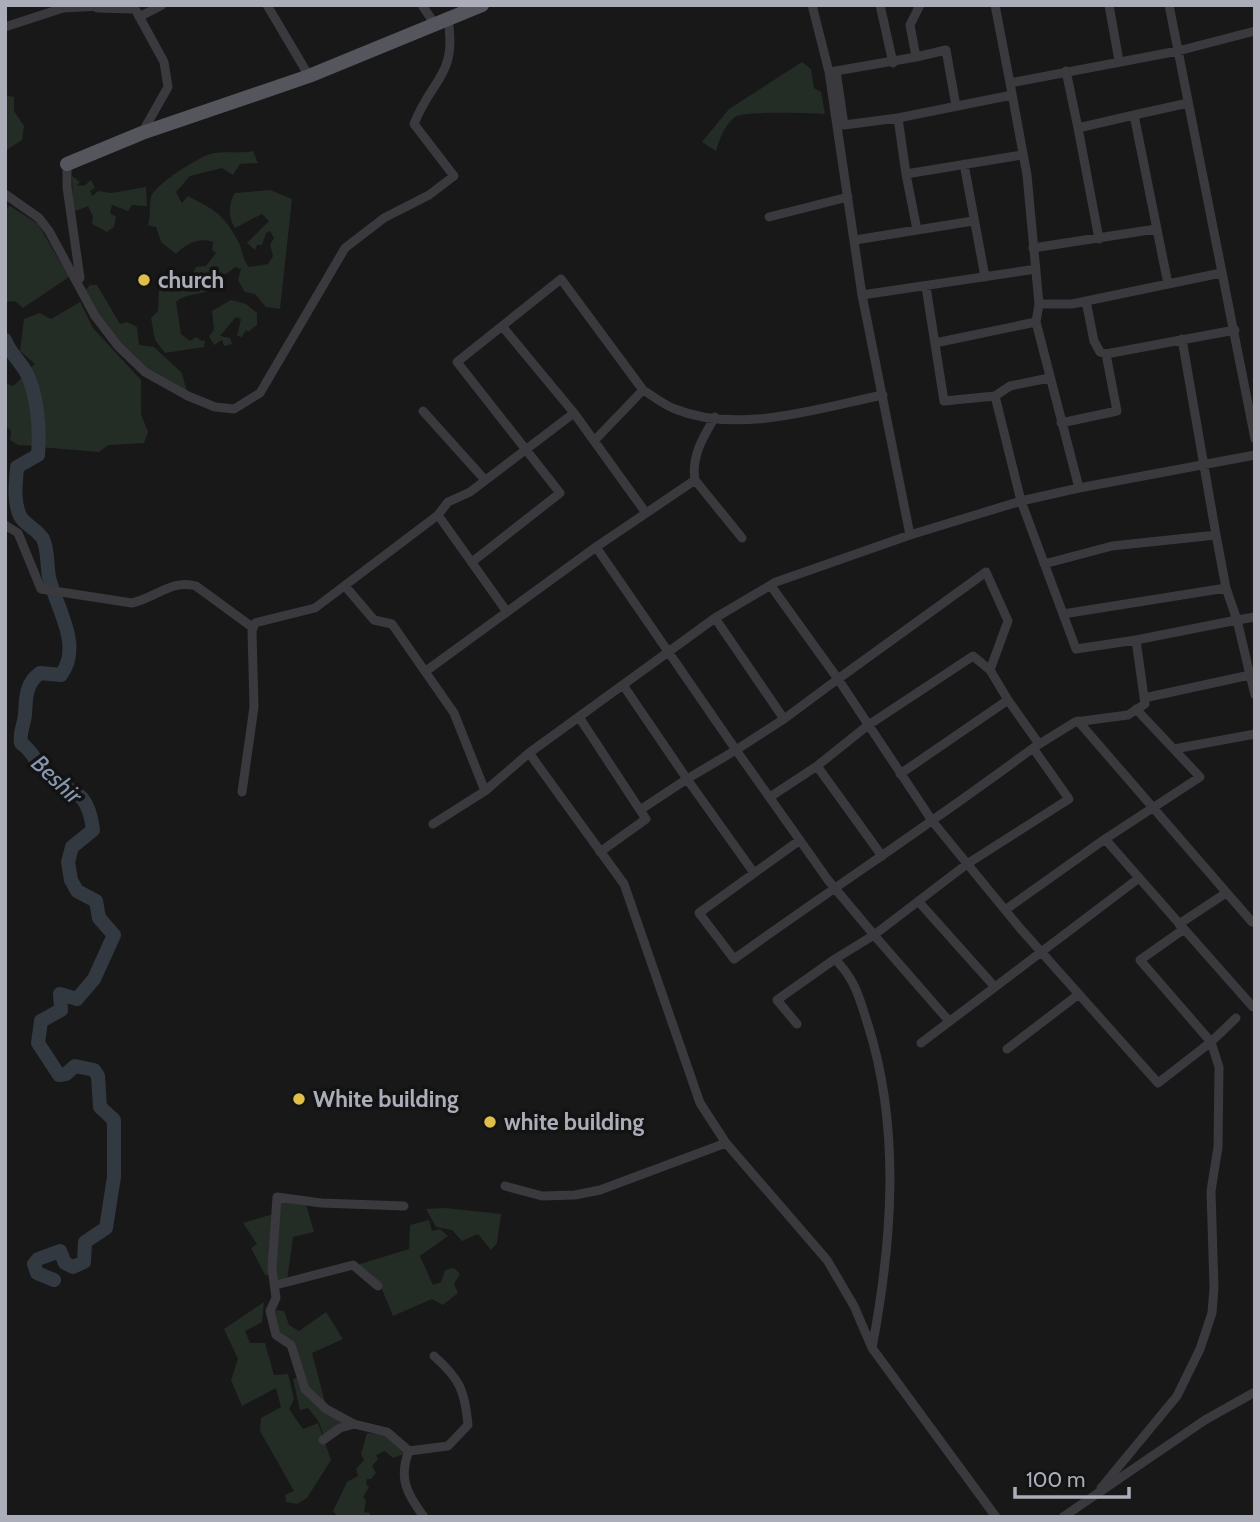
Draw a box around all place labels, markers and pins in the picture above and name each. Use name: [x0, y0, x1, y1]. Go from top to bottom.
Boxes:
place label: church: [158, 266, 224, 294]
marker: church: [136, 272, 152, 288]
place label: White building: [313, 1085, 459, 1113]
marker: White building: [291, 1091, 307, 1107]
place label: white building: [504, 1108, 644, 1136]
marker: white building: [482, 1114, 498, 1130]

